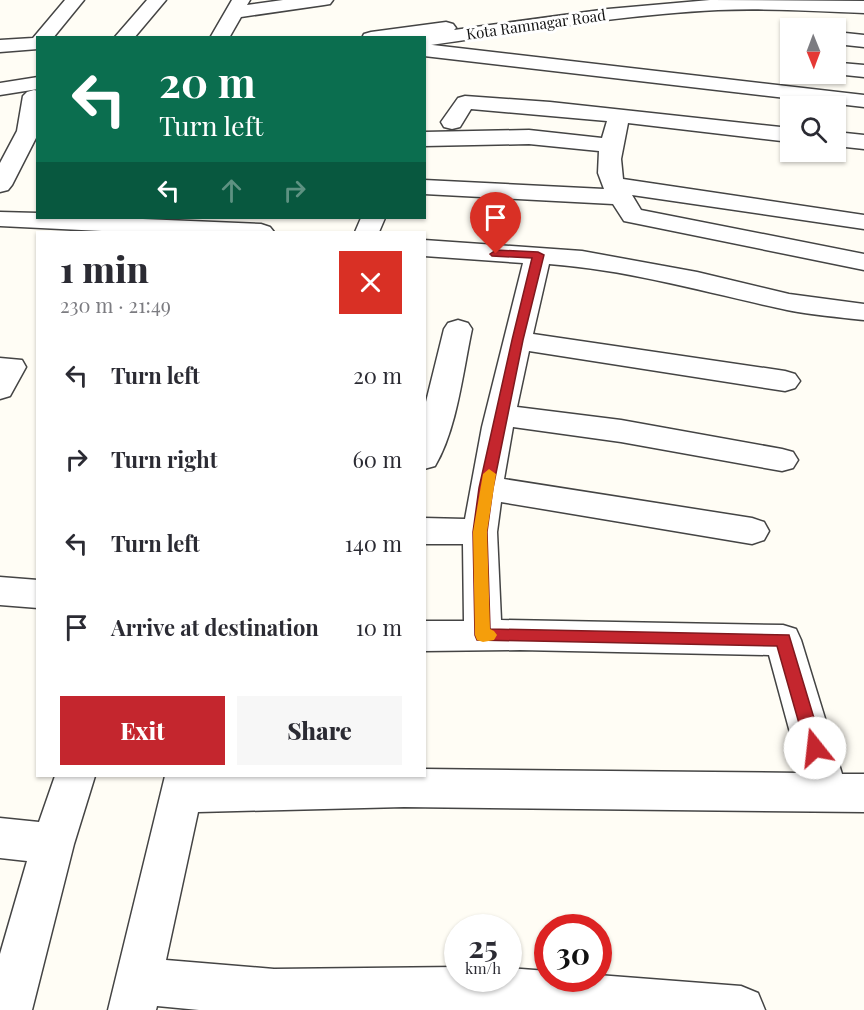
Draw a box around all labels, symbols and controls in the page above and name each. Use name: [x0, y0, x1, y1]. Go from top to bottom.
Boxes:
street label: Kota Ramnagar Road: [465, 4, 607, 44]
north arrow: [780, 18, 846, 84]
map controls: [780, 18, 846, 162]
text: 20 m: [159, 53, 256, 109]
icon: left: [60, 60, 138, 138]
button: search: [780, 96, 846, 162]
text: Turn left: [159, 107, 263, 143]
icon: left: [152, 174, 185, 207]
icon: ahead: [215, 174, 248, 207]
icon: right: [278, 174, 311, 207]
pin: [470, 192, 521, 254]
icon: arrive: [479, 201, 512, 234]
text: 1 min: [60, 244, 149, 292]
button: close: [339, 251, 402, 314]
text: 230 m · 21:49: [60, 291, 171, 318]
icon: left: [60, 359, 93, 392]
text: Turn left: [111, 360, 200, 390]
text: 20 m: [353, 360, 402, 390]
icon: right: [60, 443, 93, 476]
text: Turn right: [111, 444, 217, 474]
text: 60 m: [352, 444, 402, 474]
icon: left: [60, 527, 93, 560]
text: Turn left: [111, 528, 200, 558]
text: 140 m: [345, 528, 402, 558]
icon: arrive: [60, 611, 93, 644]
text: Arrive at destination: [111, 612, 319, 642]
text: 10 m: [356, 612, 402, 642]
button: Exit: [60, 696, 225, 765]
button: Share: [237, 696, 402, 765]
position arrow: [783, 716, 847, 780]
speed limit sign: 30: [534, 914, 612, 992]
text: 25: [468, 926, 498, 966]
text: km/h: [465, 958, 501, 978]

